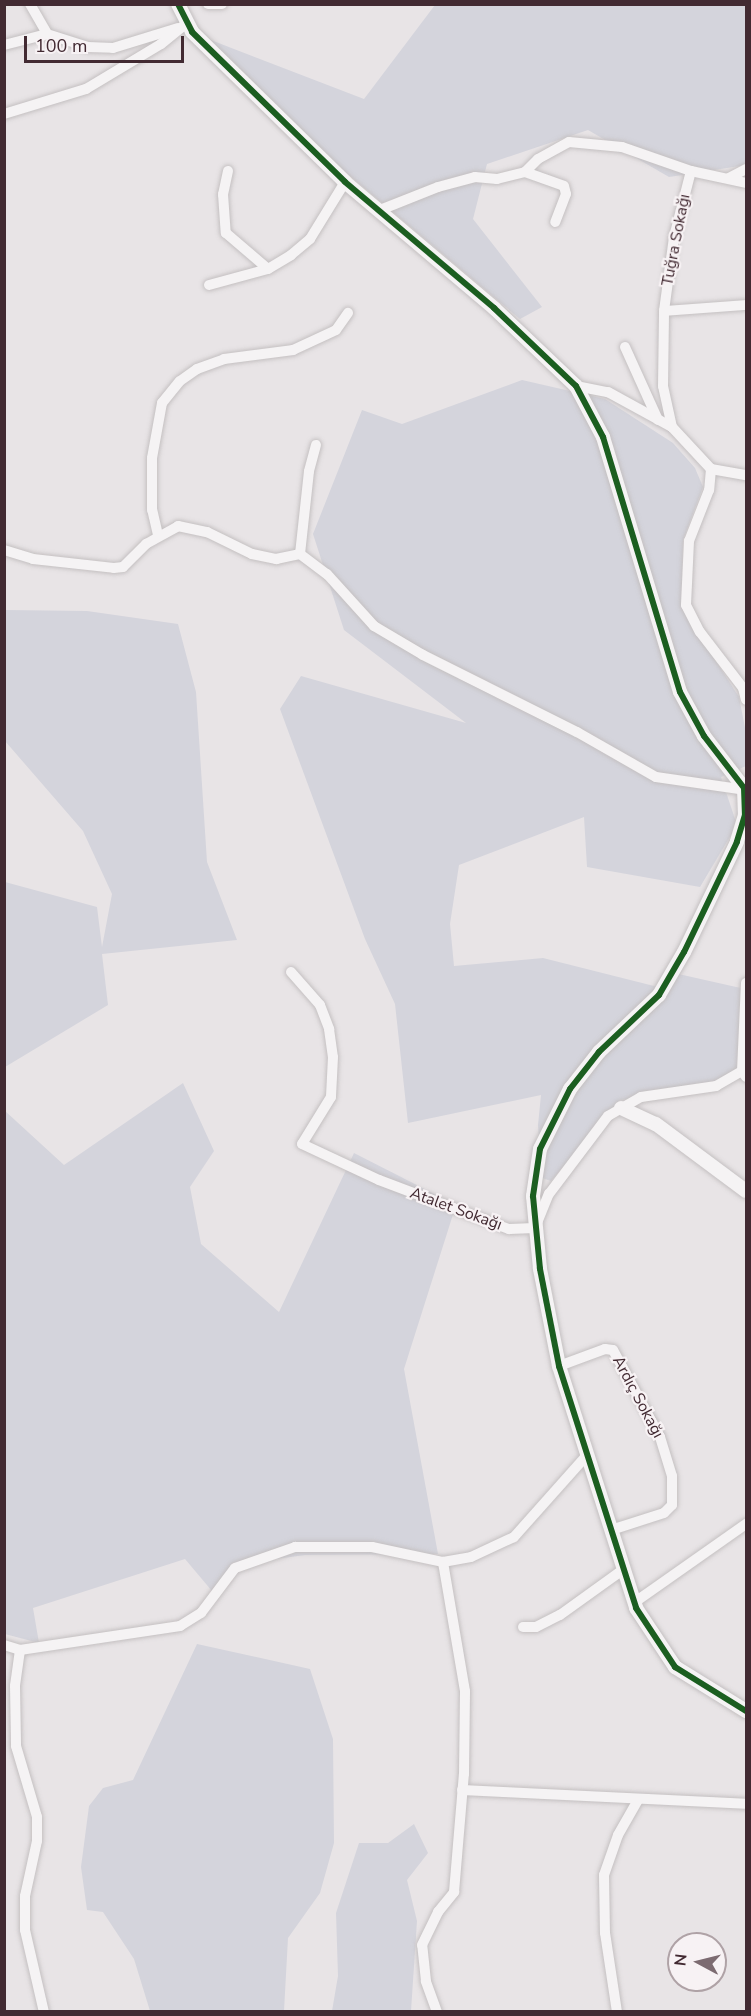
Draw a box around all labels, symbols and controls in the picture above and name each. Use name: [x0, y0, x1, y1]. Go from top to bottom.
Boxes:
scale bar: [27, 24, 188, 62]
text: 100 m: [35, 34, 87, 58]
street label: Tuğra Sokağı: [658, 192, 694, 288]
street label: Atalet Sokağı: [407, 1183, 505, 1235]
street label: Ardıç Sokağı: [608, 1353, 668, 1441]
north arrow: [667, 1932, 727, 1992]
text: N: [669, 1953, 693, 1967]

